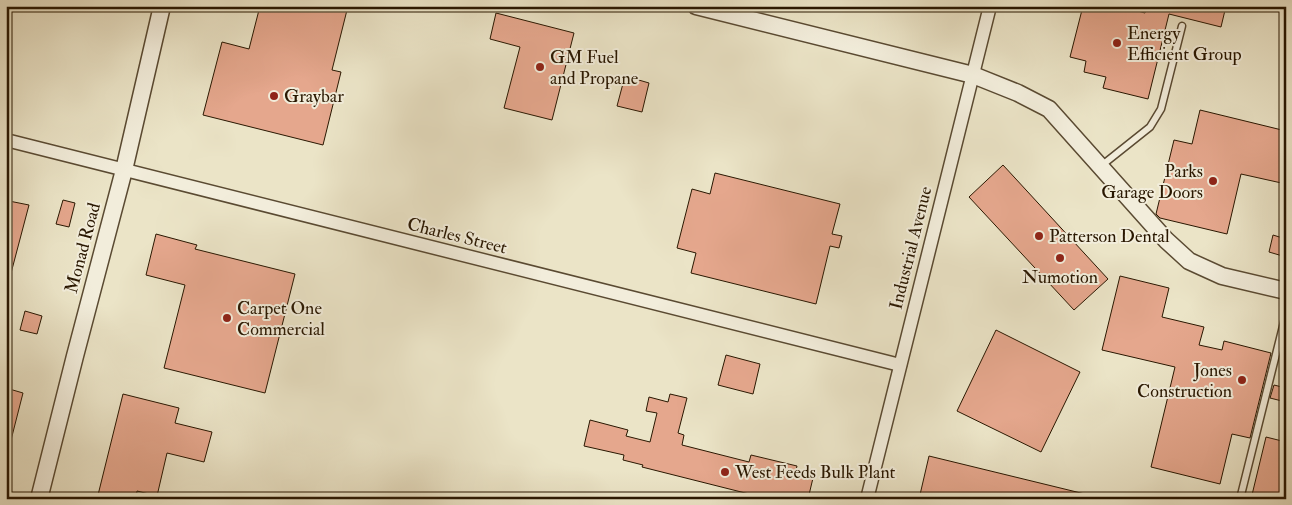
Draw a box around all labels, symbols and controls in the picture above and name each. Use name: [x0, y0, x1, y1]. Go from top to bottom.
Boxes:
place label: Energy Efficient Group: [1127, 22, 1242, 66]
marker: Energy Efficient Group: [1111, 37, 1123, 49]
place label: GM Fuel and Propane: [550, 46, 639, 90]
marker: GM Fuel and Propane: [534, 61, 546, 73]
place label: Graybar: [284, 85, 344, 108]
marker: Graybar: [268, 90, 280, 102]
place label: Parks Garage Doors: [1101, 160, 1203, 204]
marker: Parks Garage Doors: [1207, 175, 1219, 187]
street label: Industrial Avenue: [885, 184, 938, 312]
street label: Monad Road: [60, 200, 106, 296]
street label: Charles Street: [405, 212, 509, 260]
place label: Patterson Dental: [1049, 225, 1170, 248]
marker: Patterson Dental: [1033, 230, 1045, 242]
marker: Numotion: [1054, 252, 1066, 264]
place label: Numotion: [1022, 266, 1098, 289]
place label: Carpet One Commercial: [237, 297, 325, 341]
marker: Carpet One Commercial: [221, 312, 233, 324]
place label: Jones Construction: [1137, 359, 1232, 403]
marker: Jones Construction: [1236, 374, 1248, 386]
place label: West Feeds Bulk Plant: [734, 461, 896, 484]
marker: West Feeds Bulk Plant: [719, 466, 731, 478]

